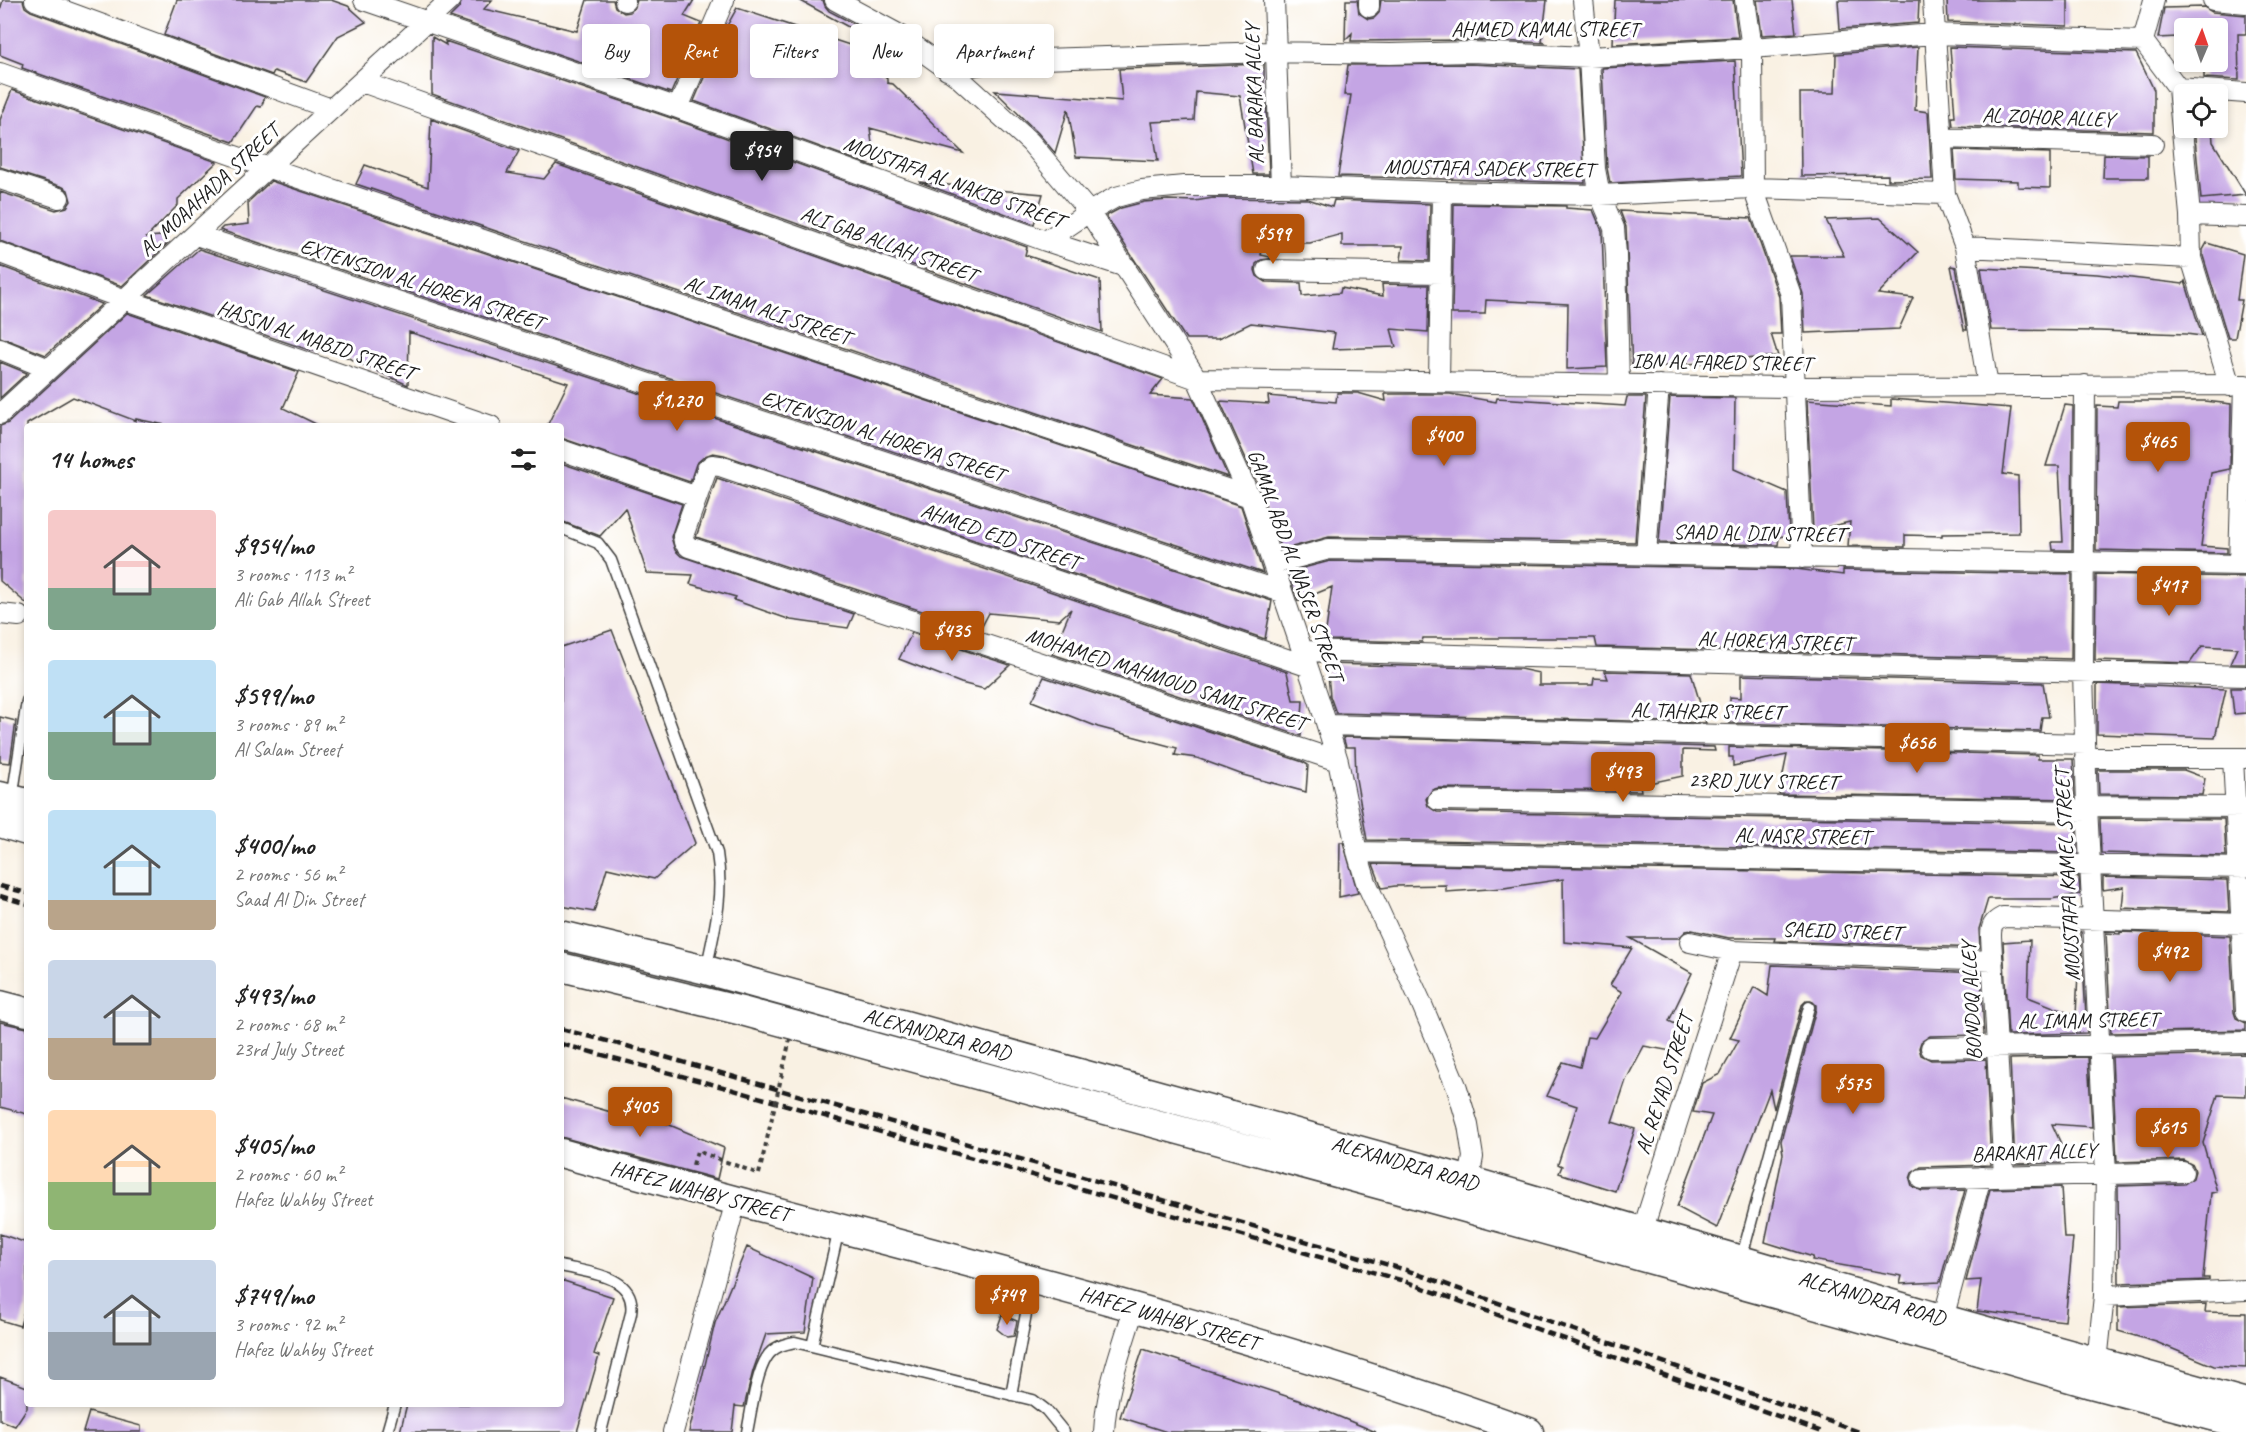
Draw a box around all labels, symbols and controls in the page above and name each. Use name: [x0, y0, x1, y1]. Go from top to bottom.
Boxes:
street label: AHMED KAMAL STREET: [1451, 16, 1643, 42]
north arrow: [2174, 18, 2228, 72]
map controls: [2174, 18, 2228, 138]
street label: AL BARAKA ALLEY: [1238, 19, 1269, 165]
chip: Buy: [582, 24, 650, 78]
chip: Rent: [662, 24, 738, 78]
chip: Filters: [750, 24, 838, 78]
chip: New: [850, 24, 922, 78]
chip: Apartment: [934, 24, 1054, 78]
button: locate: [2174, 84, 2228, 138]
street label: AL ZOHOR ALLEY: [1982, 102, 2119, 132]
street label: AL MOAAHADA STREET: [133, 115, 288, 262]
street label: MOUSTAFA AL NAKIB STREET: [840, 130, 1073, 236]
pin: $954: [726, 131, 798, 182]
text: $954: [744, 138, 780, 163]
street label: MOUSTAFA SADEK STREET: [1384, 153, 1599, 183]
street label: ALI GAB ALLAH STREET: [797, 200, 985, 289]
pin: $599: [1237, 214, 1309, 265]
text: $599: [1255, 221, 1291, 246]
street label: EXTENSION AL HOREYA STREET: [297, 232, 551, 337]
street label: AL IMAM ALI STREET: [681, 269, 858, 352]
street label: HASSN AL MABID STREET: [214, 294, 423, 388]
street label: IBN AL FARED STREET: [1632, 347, 1816, 377]
pin: $1,270: [628, 381, 726, 432]
street label: EXTENSION AL HOREYA STREET: [758, 384, 1012, 489]
text: $1,270: [653, 388, 701, 413]
pin: $400: [1408, 416, 1480, 467]
pin: $465: [2122, 422, 2194, 473]
text: $400: [1426, 423, 1462, 448]
text: $465: [2140, 429, 2176, 454]
text: 14 homes: [48, 443, 133, 476]
icon: filters: [507, 443, 540, 476]
street label: GAMAL ABD AL NASER STREET: [1242, 446, 1351, 688]
street label: AHMED EID STREET: [918, 497, 1087, 577]
street label: SAAD AL DIN STREET: [1673, 519, 1851, 548]
text: $954/mo: [234, 529, 313, 562]
icon: home: [96, 534, 168, 606]
text: 3 rooms · 113 m²: [234, 562, 351, 587]
pin: $417: [2133, 566, 2205, 617]
text: $417: [2151, 573, 2187, 598]
text: Ali Gab Allah Street: [234, 587, 369, 612]
pin: $435: [916, 611, 988, 662]
text: $435: [934, 618, 970, 643]
street label: MOHAMED MAHMOUD SAMI STREET: [1023, 621, 1314, 738]
street label: AL HOREYA STREET: [1697, 625, 1858, 657]
text: $599/mo: [234, 679, 313, 712]
icon: home: [96, 684, 168, 756]
street label: AL TAHRIR STREET: [1630, 697, 1789, 725]
text: 3 rooms · 89 m²: [234, 712, 342, 737]
pin: $656: [1881, 723, 1953, 774]
text: $656: [1899, 730, 1935, 755]
text: Al Salam Street: [234, 737, 341, 762]
pin: $493: [1587, 752, 1659, 803]
text: $493: [1605, 759, 1641, 784]
street label: MOUSTAFA KAMEL STREET: [2048, 763, 2086, 982]
street label: 23RD JULY STREET: [1688, 767, 1843, 795]
street label: AL NASR STREET: [1734, 822, 1875, 850]
text: $400/mo: [234, 829, 314, 862]
icon: home: [96, 834, 168, 906]
text: 2 rooms · 56 m²: [234, 862, 342, 887]
text: Saad Al Din Street: [234, 887, 364, 912]
street label: SAEID STREET: [1782, 916, 1907, 946]
pin: $492: [2134, 932, 2206, 983]
street label: BONDOQ ALLEY: [1955, 937, 1987, 1061]
text: $492: [2152, 939, 2188, 964]
text: $493/mo: [234, 979, 314, 1012]
icon: home: [96, 984, 168, 1056]
street label: ALEXANDRIA ROAD: [861, 1002, 1015, 1067]
street label: AL REYAD STREET: [1629, 1006, 1701, 1157]
street label: AL IMAM STREET: [2018, 1006, 2163, 1034]
text: 2 rooms · 68 m²: [234, 1012, 342, 1037]
text: 23rd July Street: [234, 1037, 343, 1062]
pin: $575: [1817, 1064, 1889, 1115]
text: $575: [1835, 1071, 1871, 1096]
pin: $405: [604, 1087, 676, 1138]
text: $405: [622, 1094, 658, 1119]
pin: $615: [2132, 1108, 2204, 1159]
text: $615: [2150, 1115, 2186, 1140]
text: $405/mo: [234, 1129, 314, 1162]
street label: ALEXANDRIA ROAD: [1329, 1130, 1483, 1197]
icon: home: [96, 1134, 168, 1206]
street label: BARAKAT ALLEY: [1971, 1137, 2101, 1167]
street label: HAFEZ WAHBY STREET: [608, 1155, 798, 1229]
text: 2 rooms · 60 m²: [234, 1162, 342, 1187]
text: Hafez Wahby Street: [234, 1187, 372, 1212]
street label: ALEXANDRIA ROAD: [1796, 1265, 1950, 1332]
pin: $749: [971, 1275, 1043, 1326]
text: $749/mo: [234, 1279, 314, 1312]
street label: HAFEZ WAHBY STREET: [1077, 1280, 1266, 1357]
text: $749: [989, 1282, 1025, 1307]
icon: home: [96, 1284, 168, 1356]
text: 3 rooms · 92 m²: [234, 1312, 342, 1337]
text: Hafez Wahby Street: [234, 1337, 372, 1362]

